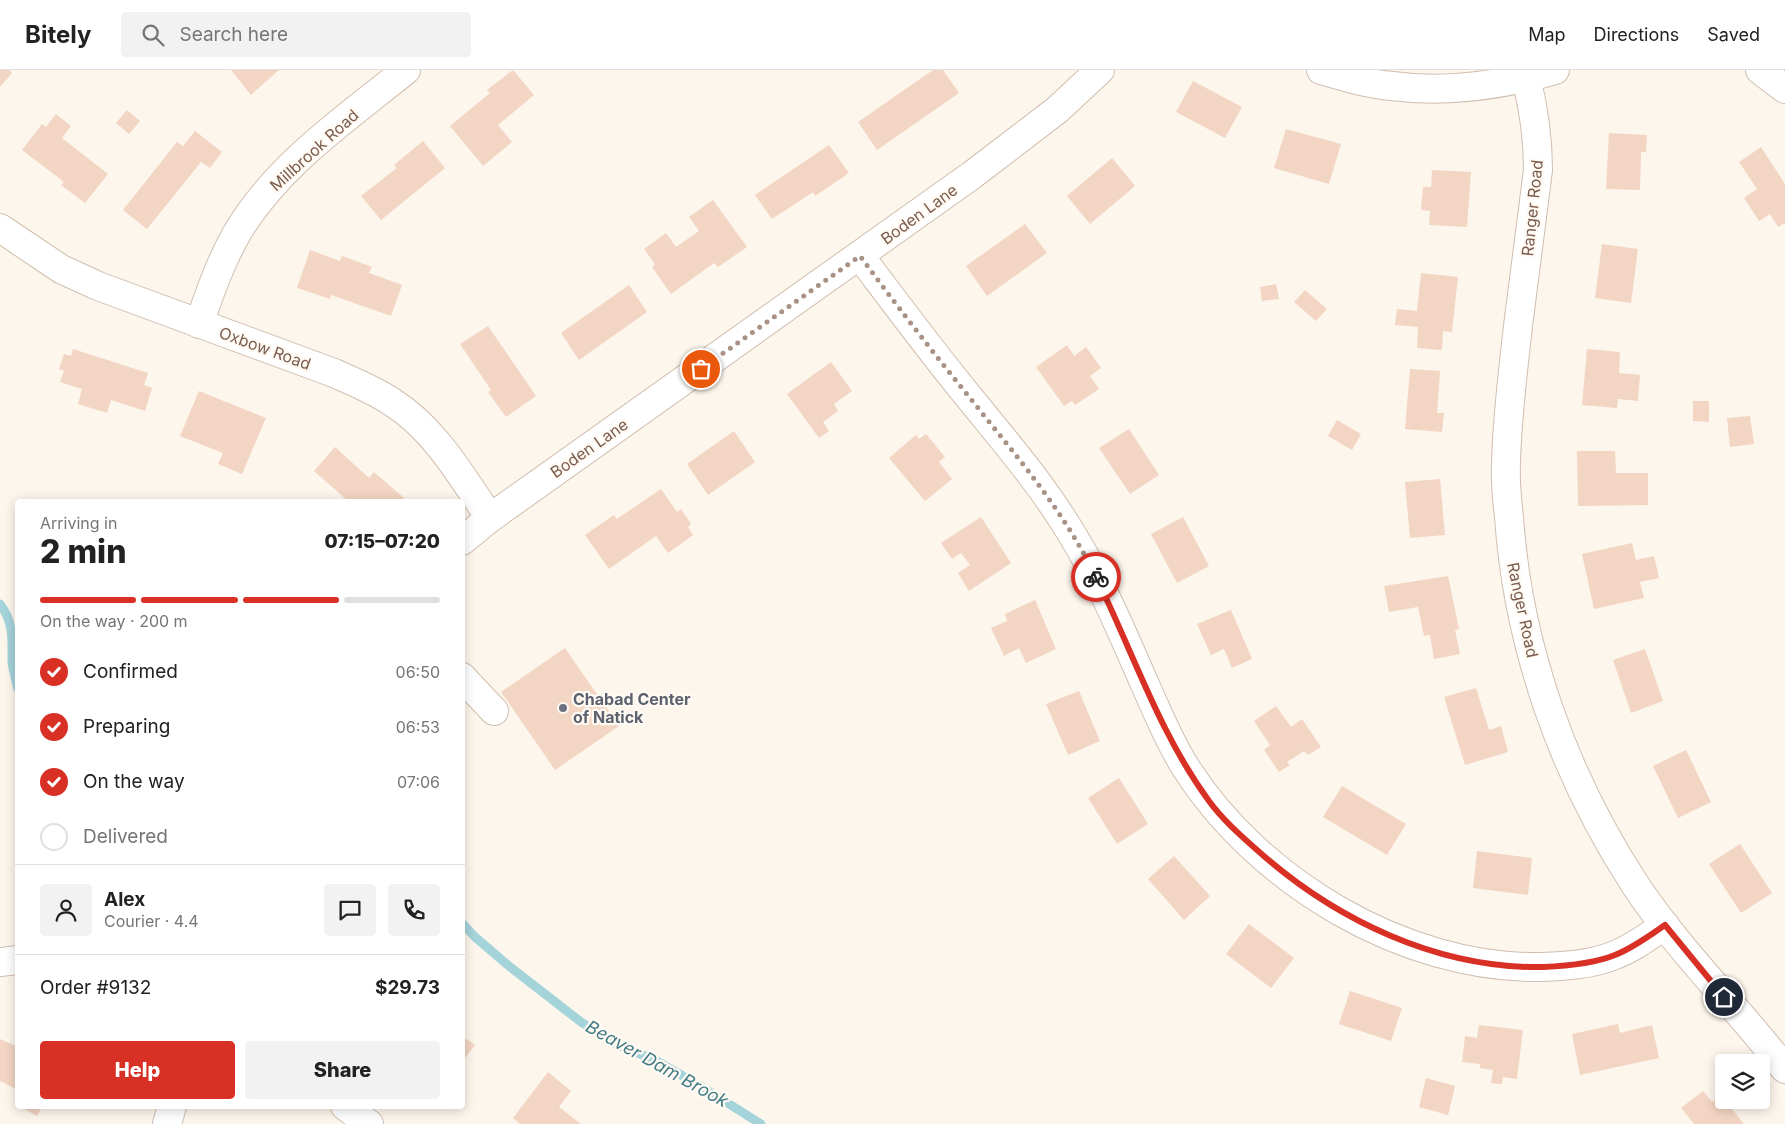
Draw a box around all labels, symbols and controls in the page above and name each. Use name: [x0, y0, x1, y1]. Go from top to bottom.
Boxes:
search box: [121, 12, 471, 57]
text: Bitely: [25, 20, 91, 49]
icon: search: [139, 21, 167, 49]
text: Search here: [179, 23, 288, 46]
text: Map: [1528, 24, 1566, 45]
text: Directions: [1594, 24, 1679, 45]
text: Saved: [1707, 24, 1760, 45]
street label: Millbrook Road: [265, 105, 363, 195]
street label: Ranger Road: [1517, 159, 1547, 257]
street label: Boden Lane: [877, 179, 961, 249]
street label: Oxbow Road: [216, 322, 314, 374]
pin: [680, 348, 722, 390]
icon: bag: [687, 355, 715, 383]
street label: Boden Lane: [546, 414, 632, 482]
text: Arriving in: [40, 513, 117, 533]
text: 07:15–07:20: [324, 530, 440, 553]
text: 2 min: [40, 532, 126, 571]
courier: [1071, 552, 1121, 602]
street label: Ranger Road: [1503, 561, 1543, 659]
icon: bike: [1082, 563, 1110, 591]
text: On the way · 200 m: [40, 611, 188, 631]
icon: check: [40, 658, 68, 686]
text: Confirmed: [83, 660, 178, 683]
text: 06:50: [396, 662, 440, 682]
place label: Chabad Center of Natick: [573, 689, 691, 727]
marker: Chabad Center of Natick: [557, 702, 569, 714]
icon: check: [40, 713, 68, 741]
text: Preparing: [83, 715, 170, 738]
text: 06:53: [396, 717, 440, 737]
icon: check: [40, 768, 68, 796]
text: On the way: [83, 770, 185, 793]
text: 07:06: [397, 772, 440, 792]
text: Delivered: [83, 825, 168, 848]
button: person: [40, 884, 92, 936]
button: chat: [324, 884, 376, 936]
button: phone: [388, 884, 440, 936]
text: Alex: [104, 888, 145, 911]
text: Courier · 4.4: [104, 911, 199, 931]
text: Order #9132: [40, 976, 151, 999]
text: $29.73: [375, 976, 440, 999]
pin: [1703, 976, 1745, 1018]
icon: home: [1710, 983, 1738, 1011]
water label: Beaver Dam Brook: [582, 1016, 733, 1112]
button: Help: [40, 1041, 235, 1099]
button: Share: [245, 1041, 440, 1099]
map controls: [1715, 1054, 1770, 1109]
button: layers: [1715, 1054, 1770, 1109]

